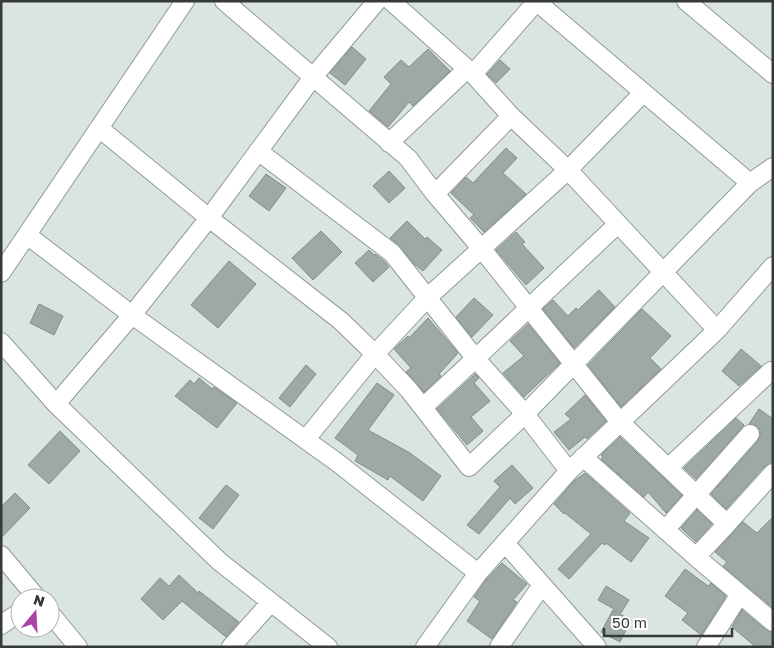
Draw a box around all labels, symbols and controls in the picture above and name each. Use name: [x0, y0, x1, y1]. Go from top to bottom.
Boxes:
north arrow: [10, 588, 60, 638]
text: N: [31, 590, 47, 610]
scale bar: [604, 606, 732, 638]
text: 50 m: [612, 613, 647, 631]

